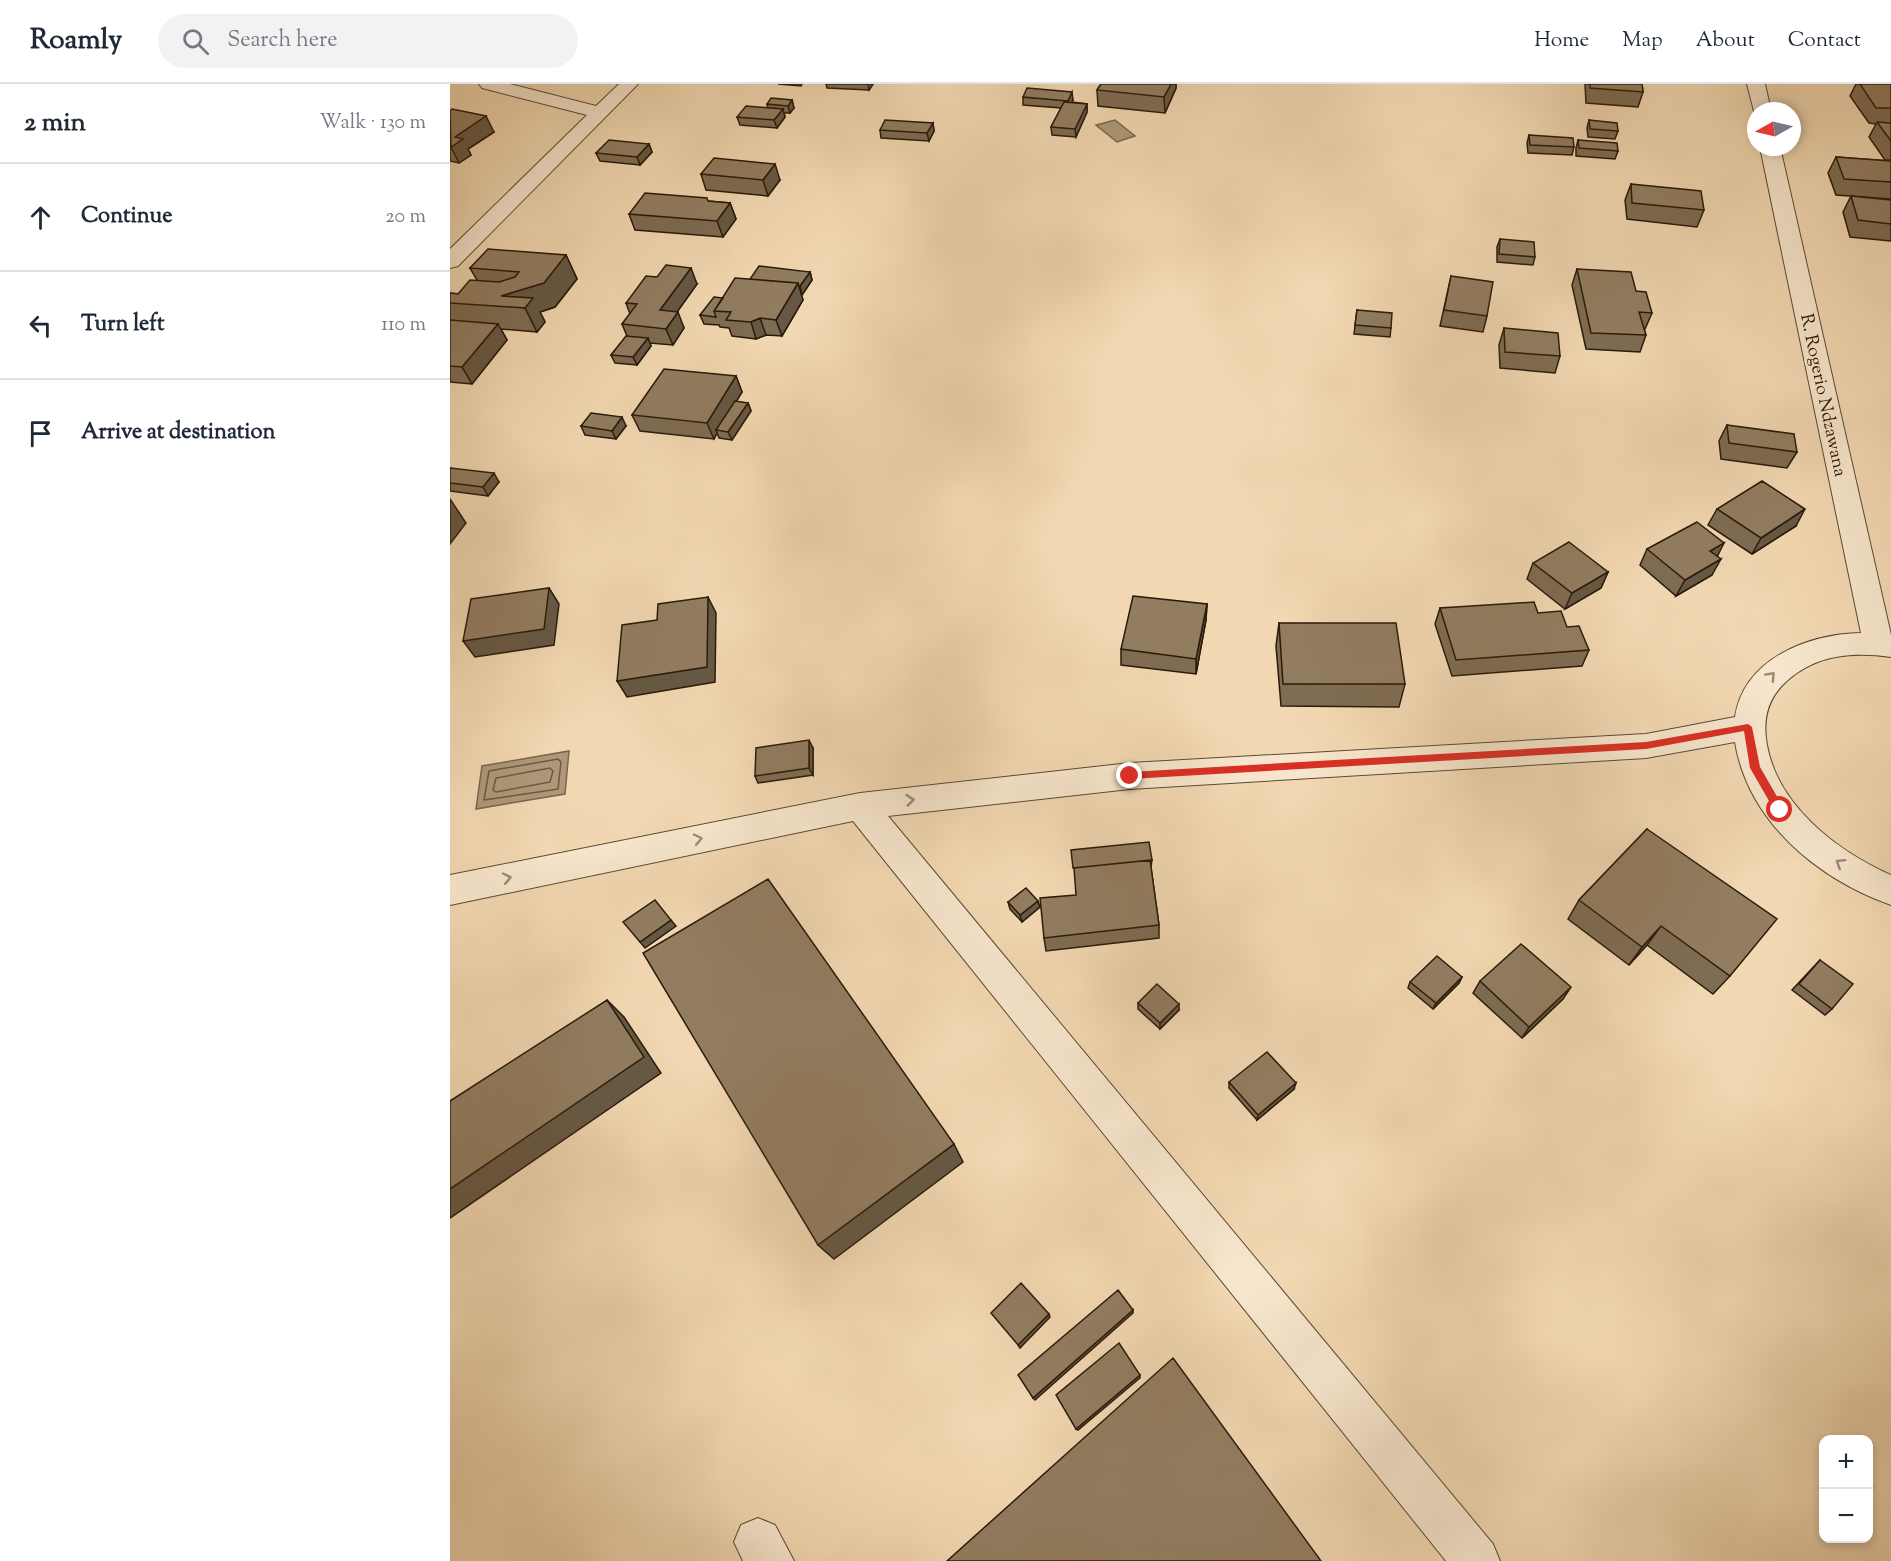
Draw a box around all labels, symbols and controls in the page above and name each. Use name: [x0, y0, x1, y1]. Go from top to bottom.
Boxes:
search box: [158, 14, 578, 68]
text: Roamly: [30, 21, 122, 61]
icon: search: [179, 25, 212, 58]
text: Search here: [227, 25, 338, 57]
text: Home: [1534, 26, 1589, 56]
text: Map: [1622, 26, 1663, 56]
text: About: [1696, 26, 1755, 56]
text: Contact: [1788, 26, 1861, 56]
north arrow: [1747, 102, 1801, 156]
text: 2 min: [24, 105, 86, 142]
text: Walk · 130 m: [319, 109, 426, 138]
icon: ahead: [24, 201, 57, 234]
text: Continue: [81, 201, 172, 233]
text: 20 m: [385, 203, 426, 232]
icon: left: [24, 309, 57, 342]
text: Turn left: [81, 309, 164, 341]
text: 110 m: [381, 311, 426, 340]
street label: R. Rogerio Ndzawana: [1792, 312, 1852, 479]
icon: arrive: [24, 417, 57, 450]
text: Arrive at destination: [81, 417, 276, 449]
one-way arrow: [1764, 672, 1775, 683]
route end: [1116, 762, 1142, 788]
one-way arrow: [906, 794, 915, 807]
route start: [1766, 796, 1792, 822]
one-way arrow: [693, 833, 703, 846]
one-way arrow: [1836, 858, 1846, 870]
one-way arrow: [502, 873, 512, 886]
map controls: [1819, 1435, 1873, 1543]
button: +: [1819, 1435, 1873, 1489]
button: −: [1819, 1489, 1873, 1543]

